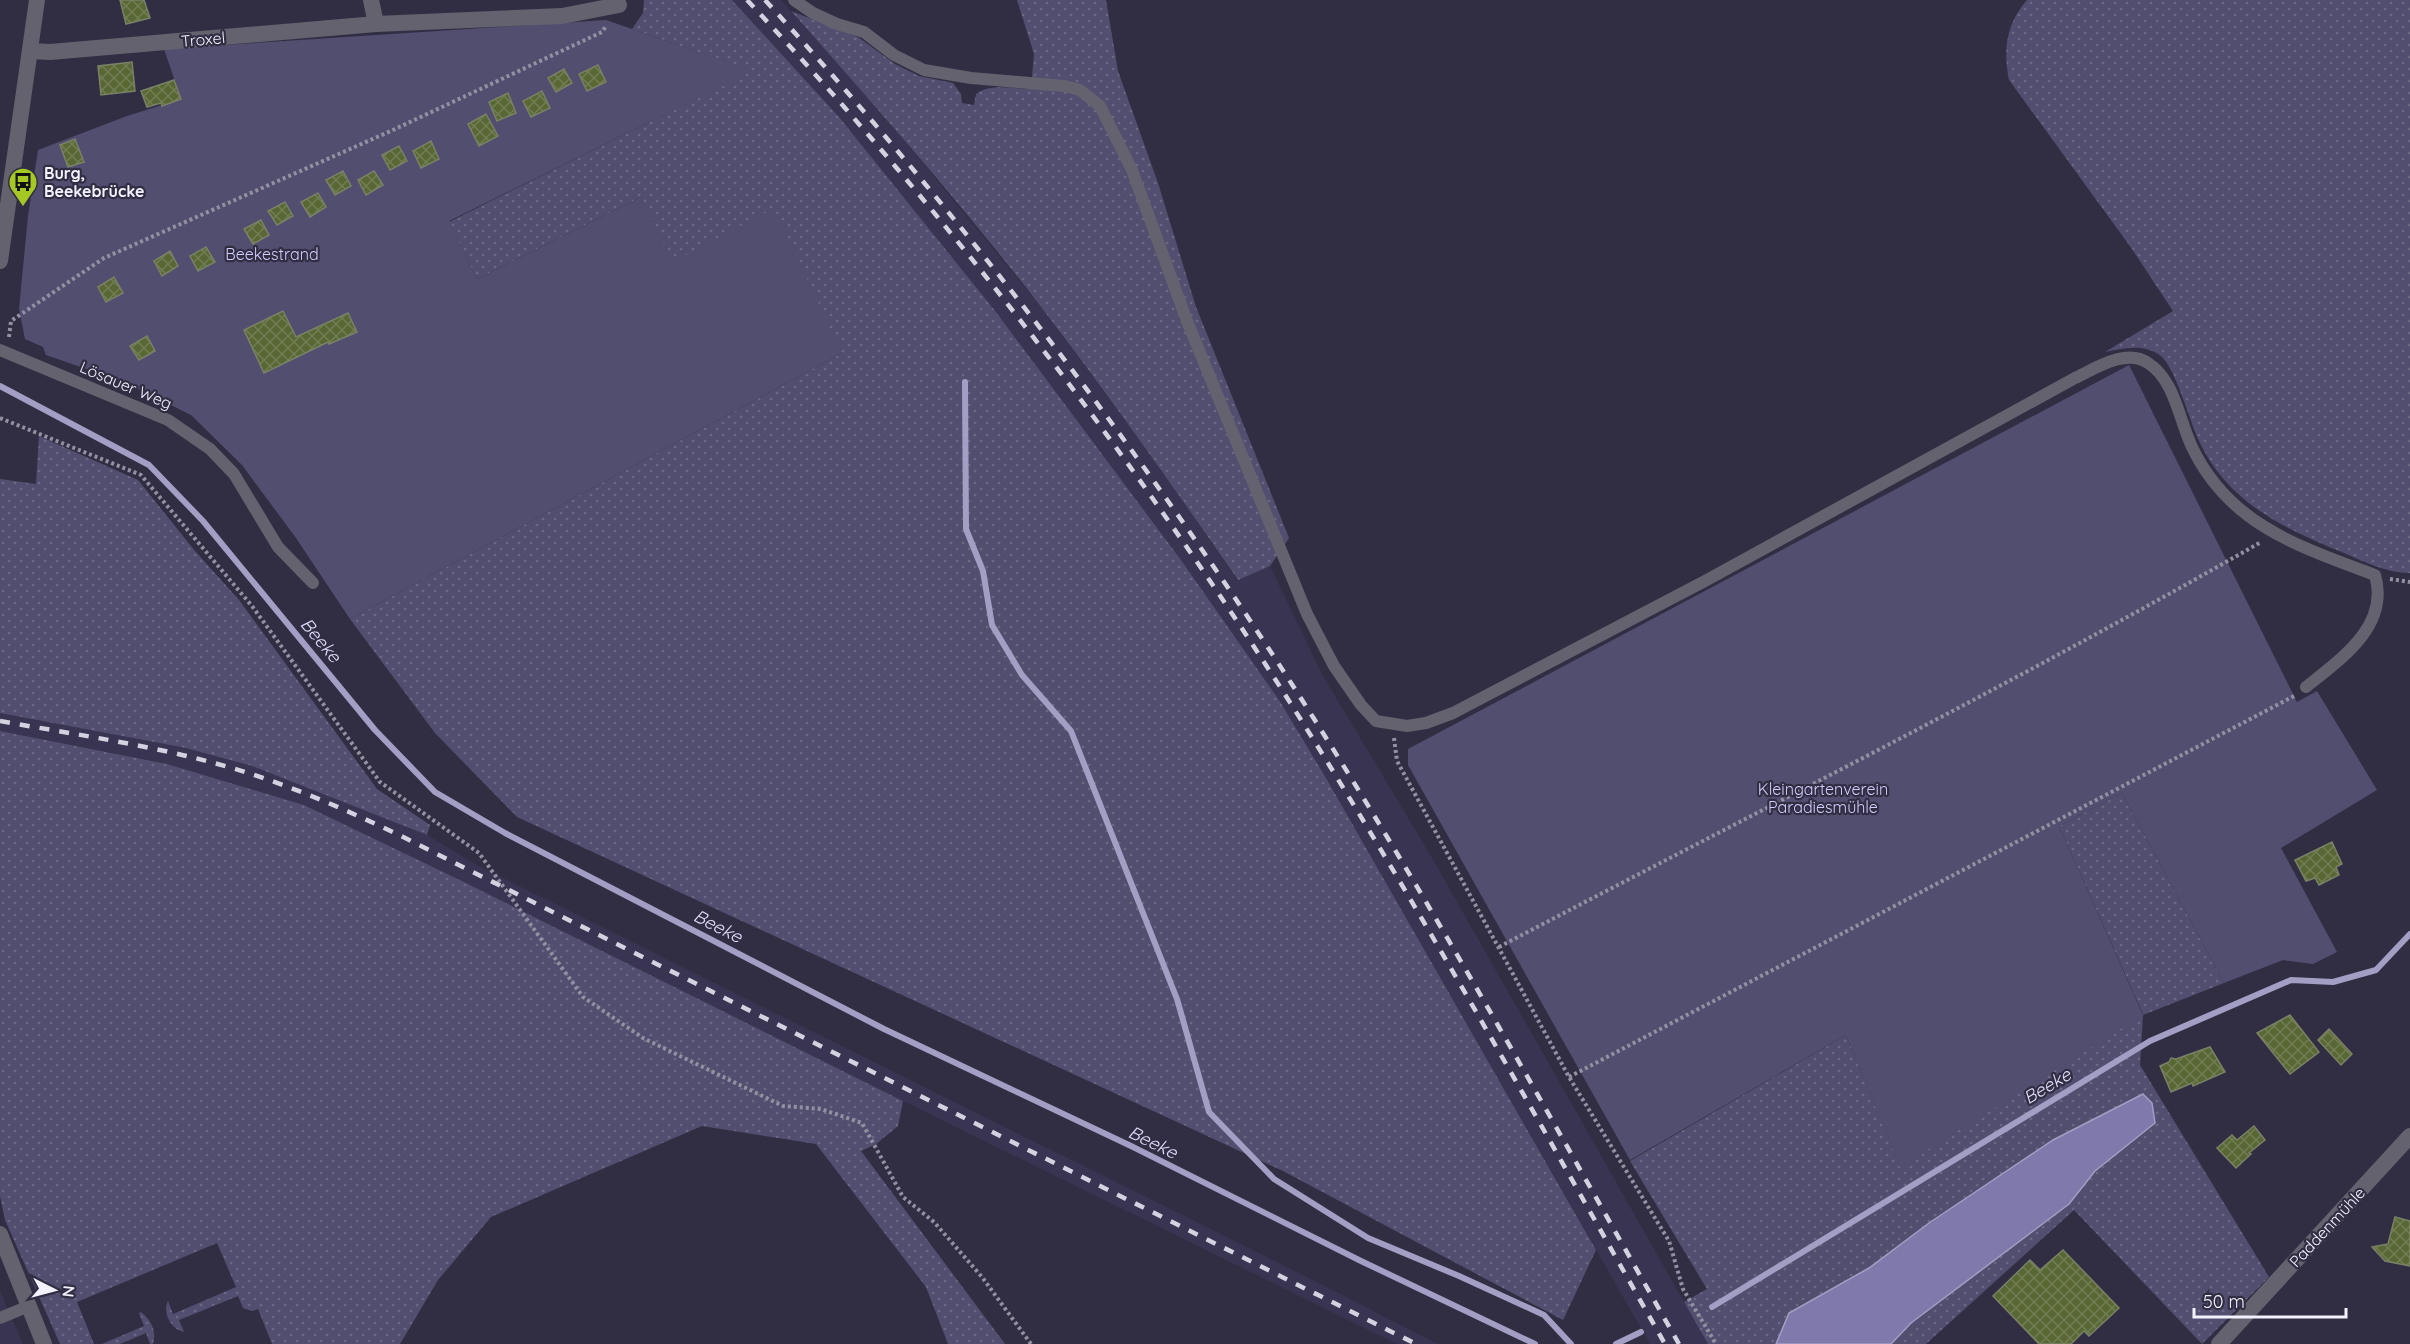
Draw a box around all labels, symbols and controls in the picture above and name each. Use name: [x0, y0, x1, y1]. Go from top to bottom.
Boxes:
street label: Troxel: [180, 27, 226, 51]
place label: Burg, Beekebrücke: [44, 163, 144, 201]
bus stop icon: Burg, Beekebrücke: [7, 166, 39, 208]
park label: Beekestrand: [225, 244, 319, 264]
street label: Lösauer Weg: [77, 357, 175, 413]
water label: Beeke: [296, 613, 347, 668]
park label: Kleingartenverein Paradiesmühle: [1758, 779, 1888, 817]
water label: Beeke: [690, 904, 747, 948]
water label: Beeke: [2019, 1062, 2076, 1109]
water label: Beeke: [1125, 1120, 1182, 1164]
street label: Paddenmühle: [2285, 1183, 2369, 1271]
north arrow: [24, 1260, 84, 1320]
scale bar: [2194, 1281, 2346, 1319]
text: N: [58, 1285, 79, 1298]
text: 50 m: [2203, 1290, 2245, 1313]

